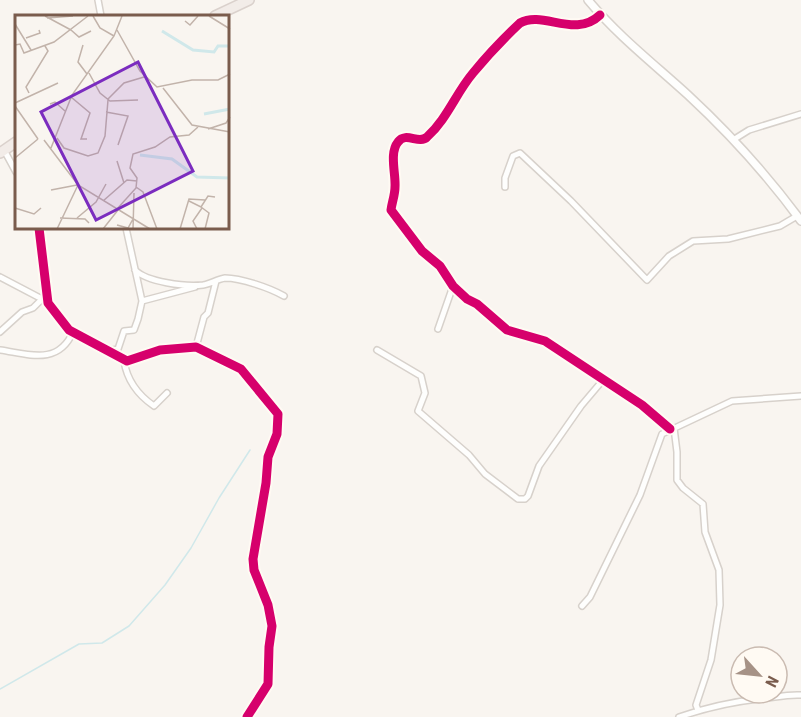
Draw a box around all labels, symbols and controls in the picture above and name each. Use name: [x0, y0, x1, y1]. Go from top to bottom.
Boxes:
inset map: [15, 15, 230, 230]
north arrow: [729, 645, 789, 705]
text: N: [761, 673, 783, 690]

